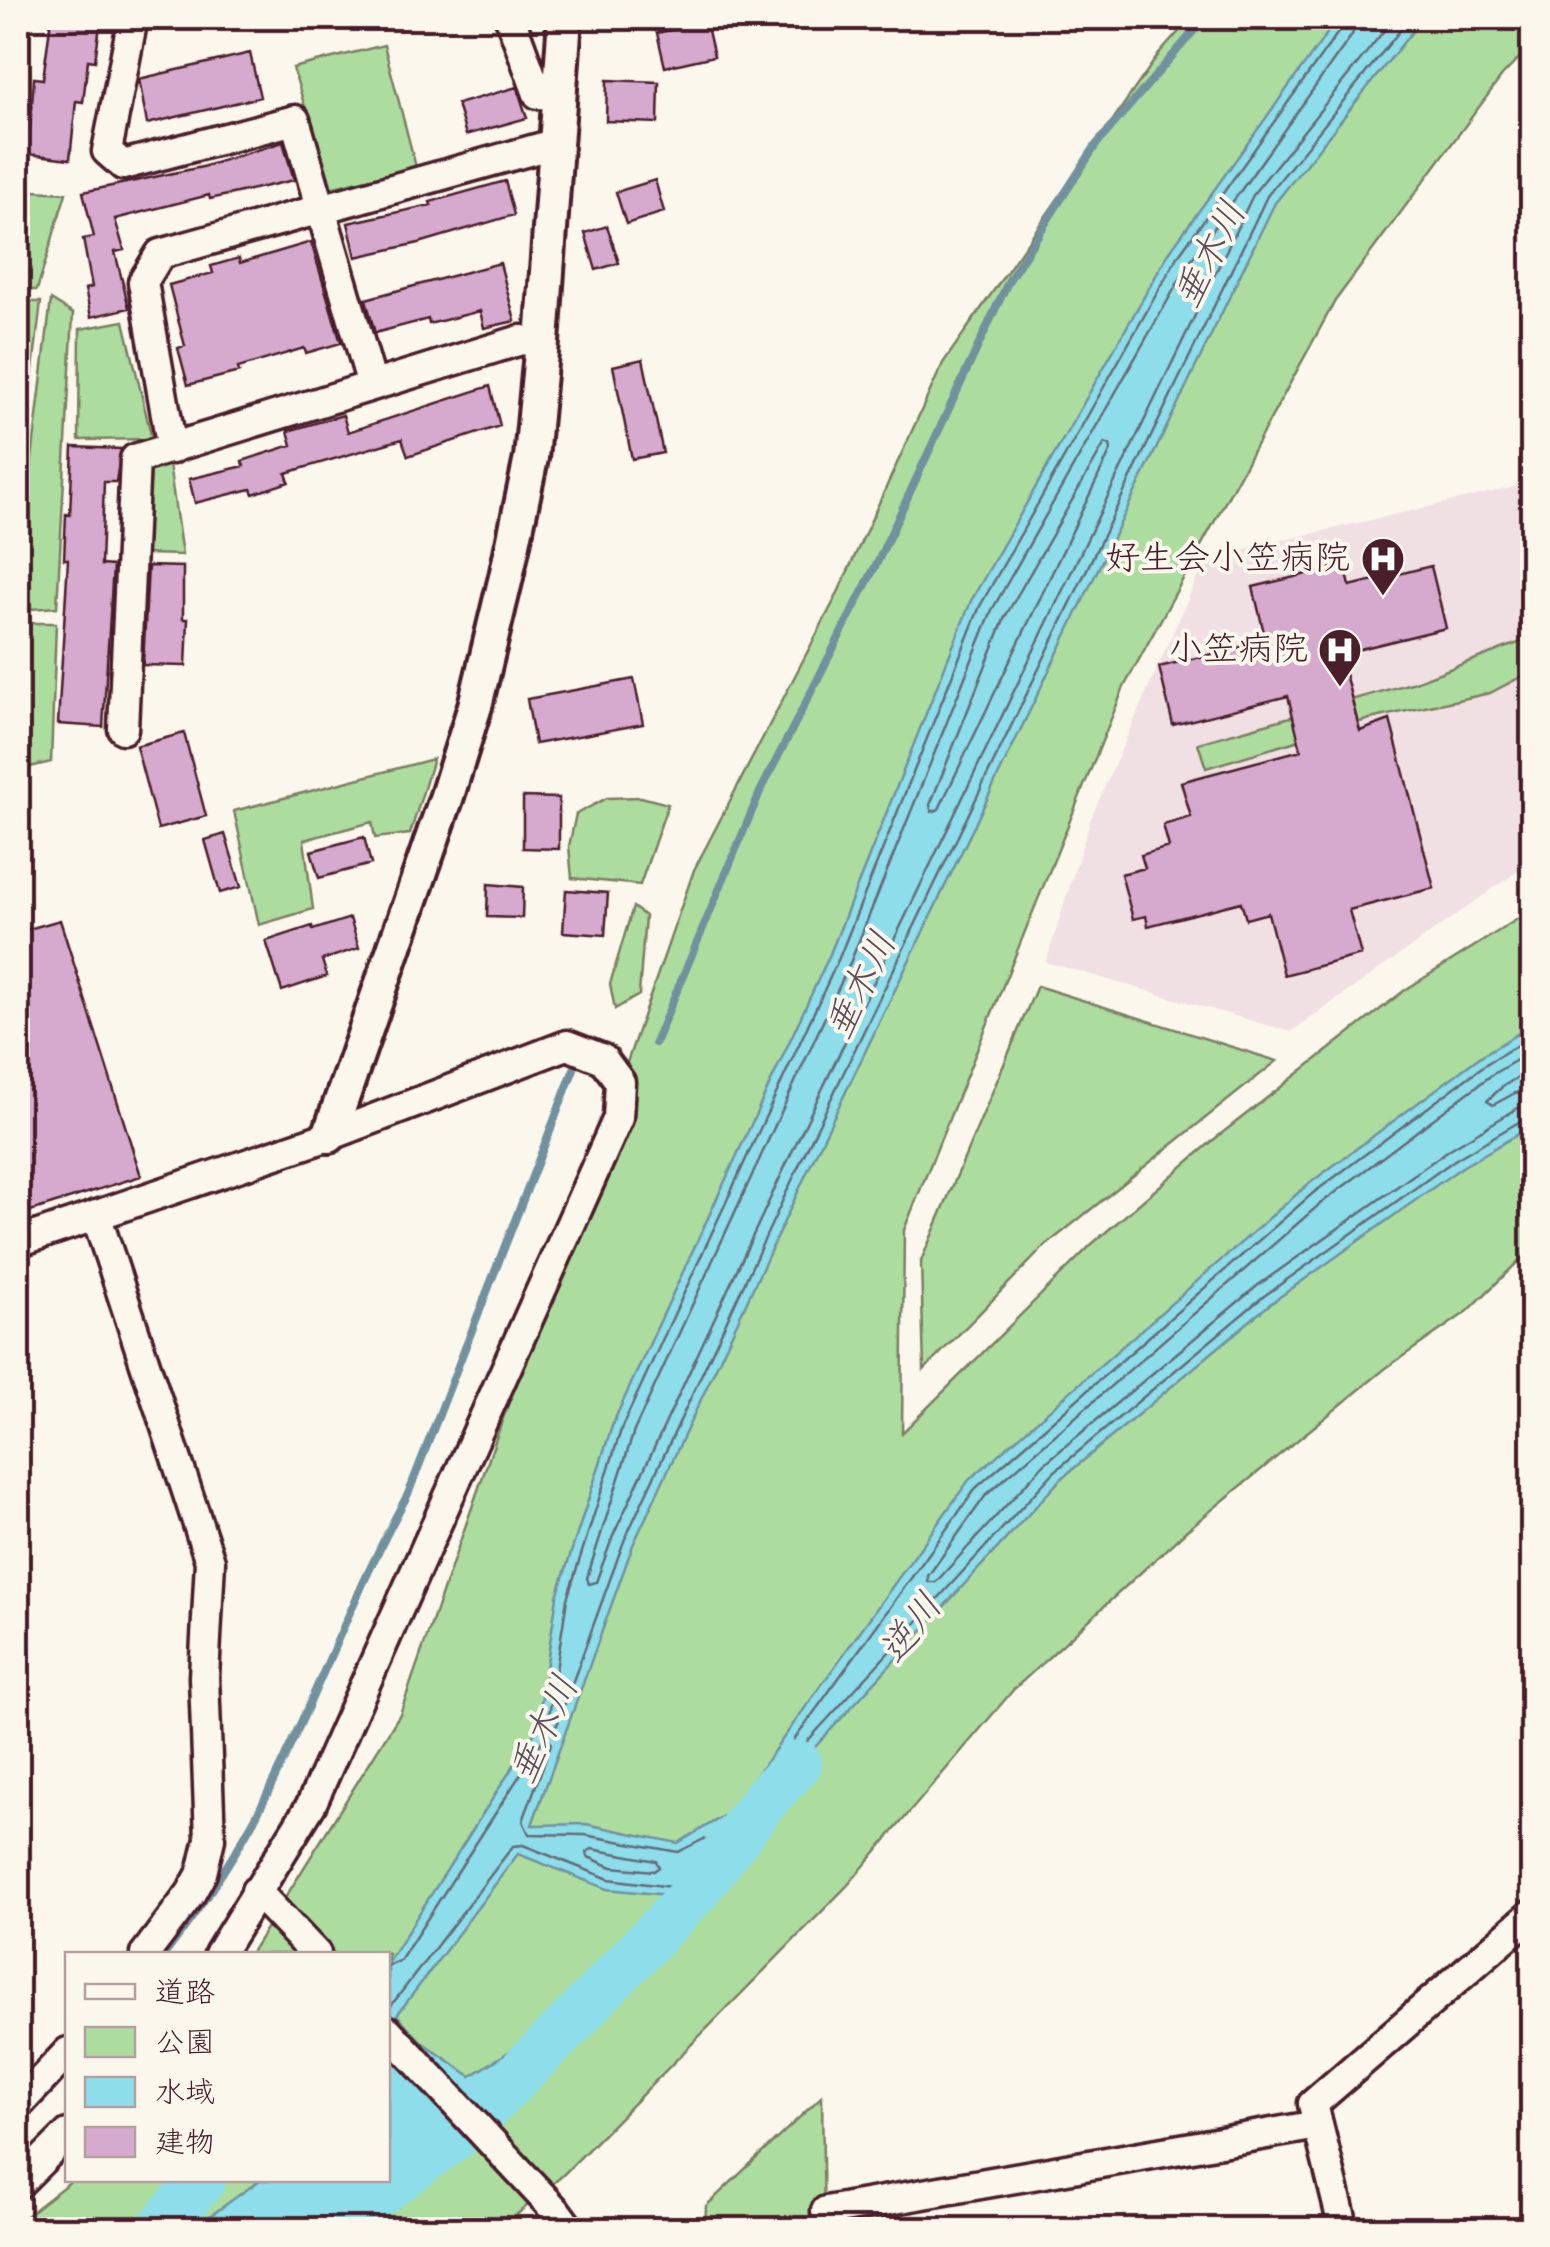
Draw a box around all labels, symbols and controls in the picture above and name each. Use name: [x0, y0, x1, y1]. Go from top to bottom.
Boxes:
water label: 垂木川: [1163, 193, 1259, 317]
place label: 好生会小笠病院: [1105, 536, 1350, 582]
hospital icon: 好生会小笠病院: [1360, 536, 1406, 597]
place label: 小笠病院: [1168, 627, 1308, 673]
hospital icon: 小笠病院: [1317, 627, 1363, 688]
water label: 垂木川: [815, 924, 909, 1048]
water label: 逆川: [870, 1584, 954, 1674]
water label: 垂木川: [499, 1668, 591, 1792]
legend: [65, 1952, 390, 2182]
text: 道路: [155, 1974, 215, 2013]
text: 公園: [155, 2024, 215, 2063]
text: 水域: [155, 2074, 215, 2113]
text: 建物: [155, 2124, 215, 2163]

